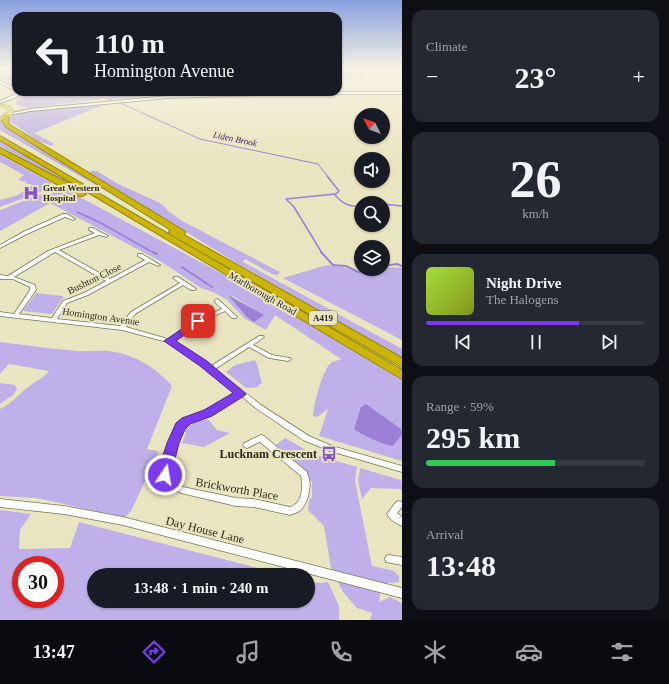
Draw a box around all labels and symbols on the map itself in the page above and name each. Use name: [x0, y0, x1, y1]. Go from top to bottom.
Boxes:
north arrow: [354, 108, 390, 144]
water label: Liden Brook: [211, 129, 259, 149]
place label: Great Western Hospital: [43, 183, 99, 203]
hospital icon: Great Western Hospital: [22, 184, 40, 202]
street label: Bushton Close: [65, 260, 123, 296]
street label: Marlborough Road: [227, 270, 299, 317]
pin: [181, 304, 215, 338]
street label: Homington Avenue: [62, 306, 141, 327]
road number: A419: [309, 311, 337, 325]
bus stop icon: Lucknam Crescent: [320, 445, 338, 463]
place label: Lucknam Crescent: [220, 447, 317, 461]
position arrow: [144, 454, 186, 496]
street label: Brickworth Place: [195, 475, 279, 503]
street label: Day House Lane: [164, 513, 246, 547]
speed limit sign: 30: [12, 556, 64, 608]

